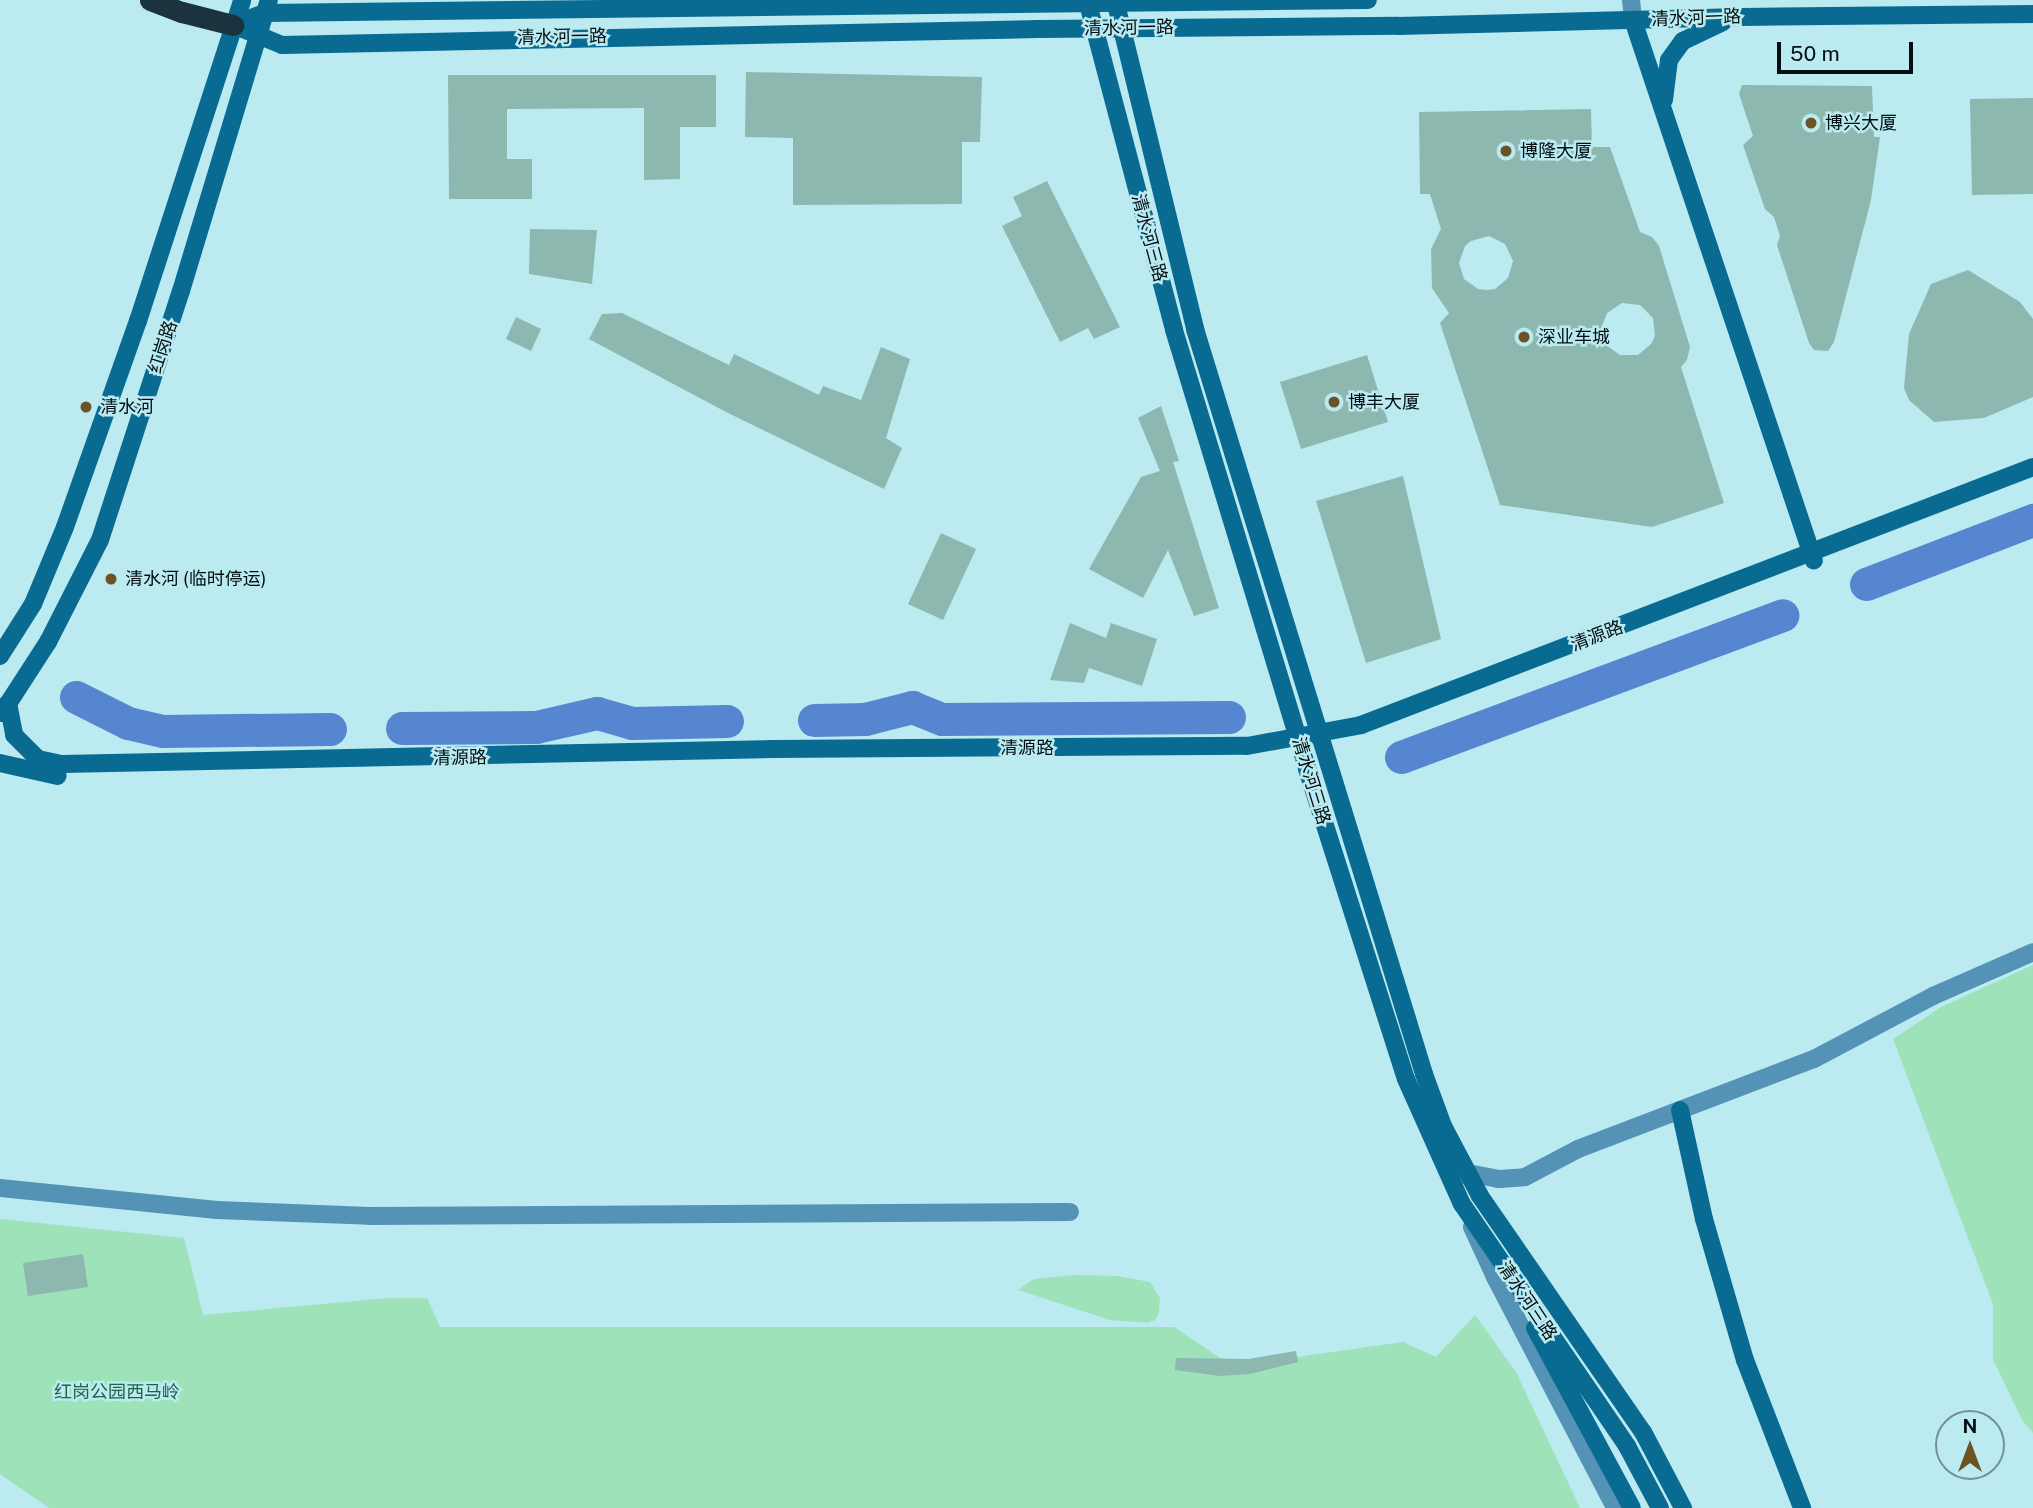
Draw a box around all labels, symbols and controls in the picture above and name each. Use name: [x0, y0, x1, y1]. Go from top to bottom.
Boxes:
street label: 清水河一路: [1651, 6, 1741, 30]
street label: 清水河一路: [1084, 16, 1174, 40]
street label: 清水河一路: [517, 25, 607, 49]
scale bar: [1781, 28, 1918, 72]
text: 50 m: [1790, 41, 1840, 66]
place label: 博兴大厦: [1825, 112, 1897, 134]
marker: 博兴大厦: [1803, 115, 1819, 131]
place label: 博隆大厦: [1520, 140, 1592, 162]
marker: 博隆大厦: [1498, 143, 1514, 159]
street label: 清水河三路: [1127, 192, 1171, 284]
street label: 红岗路: [144, 318, 182, 376]
place label: 深业车城: [1538, 326, 1610, 348]
marker: 深业车城: [1516, 329, 1532, 345]
place label: 博丰大厦: [1348, 391, 1420, 413]
marker: 博丰大厦: [1326, 394, 1342, 410]
place label: 清水河: [100, 396, 154, 418]
marker: 清水河: [78, 399, 94, 415]
place label: 清水河 (临时停运): [125, 568, 266, 590]
marker: 清水河 (临时停运): [103, 571, 119, 587]
street label: 清源路: [1568, 616, 1626, 656]
street label: 清水河三路: [1288, 735, 1334, 827]
street label: 清源路: [1000, 737, 1054, 759]
street label: 清源路: [433, 747, 487, 769]
street label: 清水河三路: [1493, 1258, 1561, 1344]
park label: 红岗公园西马岭: [54, 1381, 180, 1403]
north arrow: [1935, 1410, 2005, 1480]
text: N: [1963, 1415, 1977, 1437]

